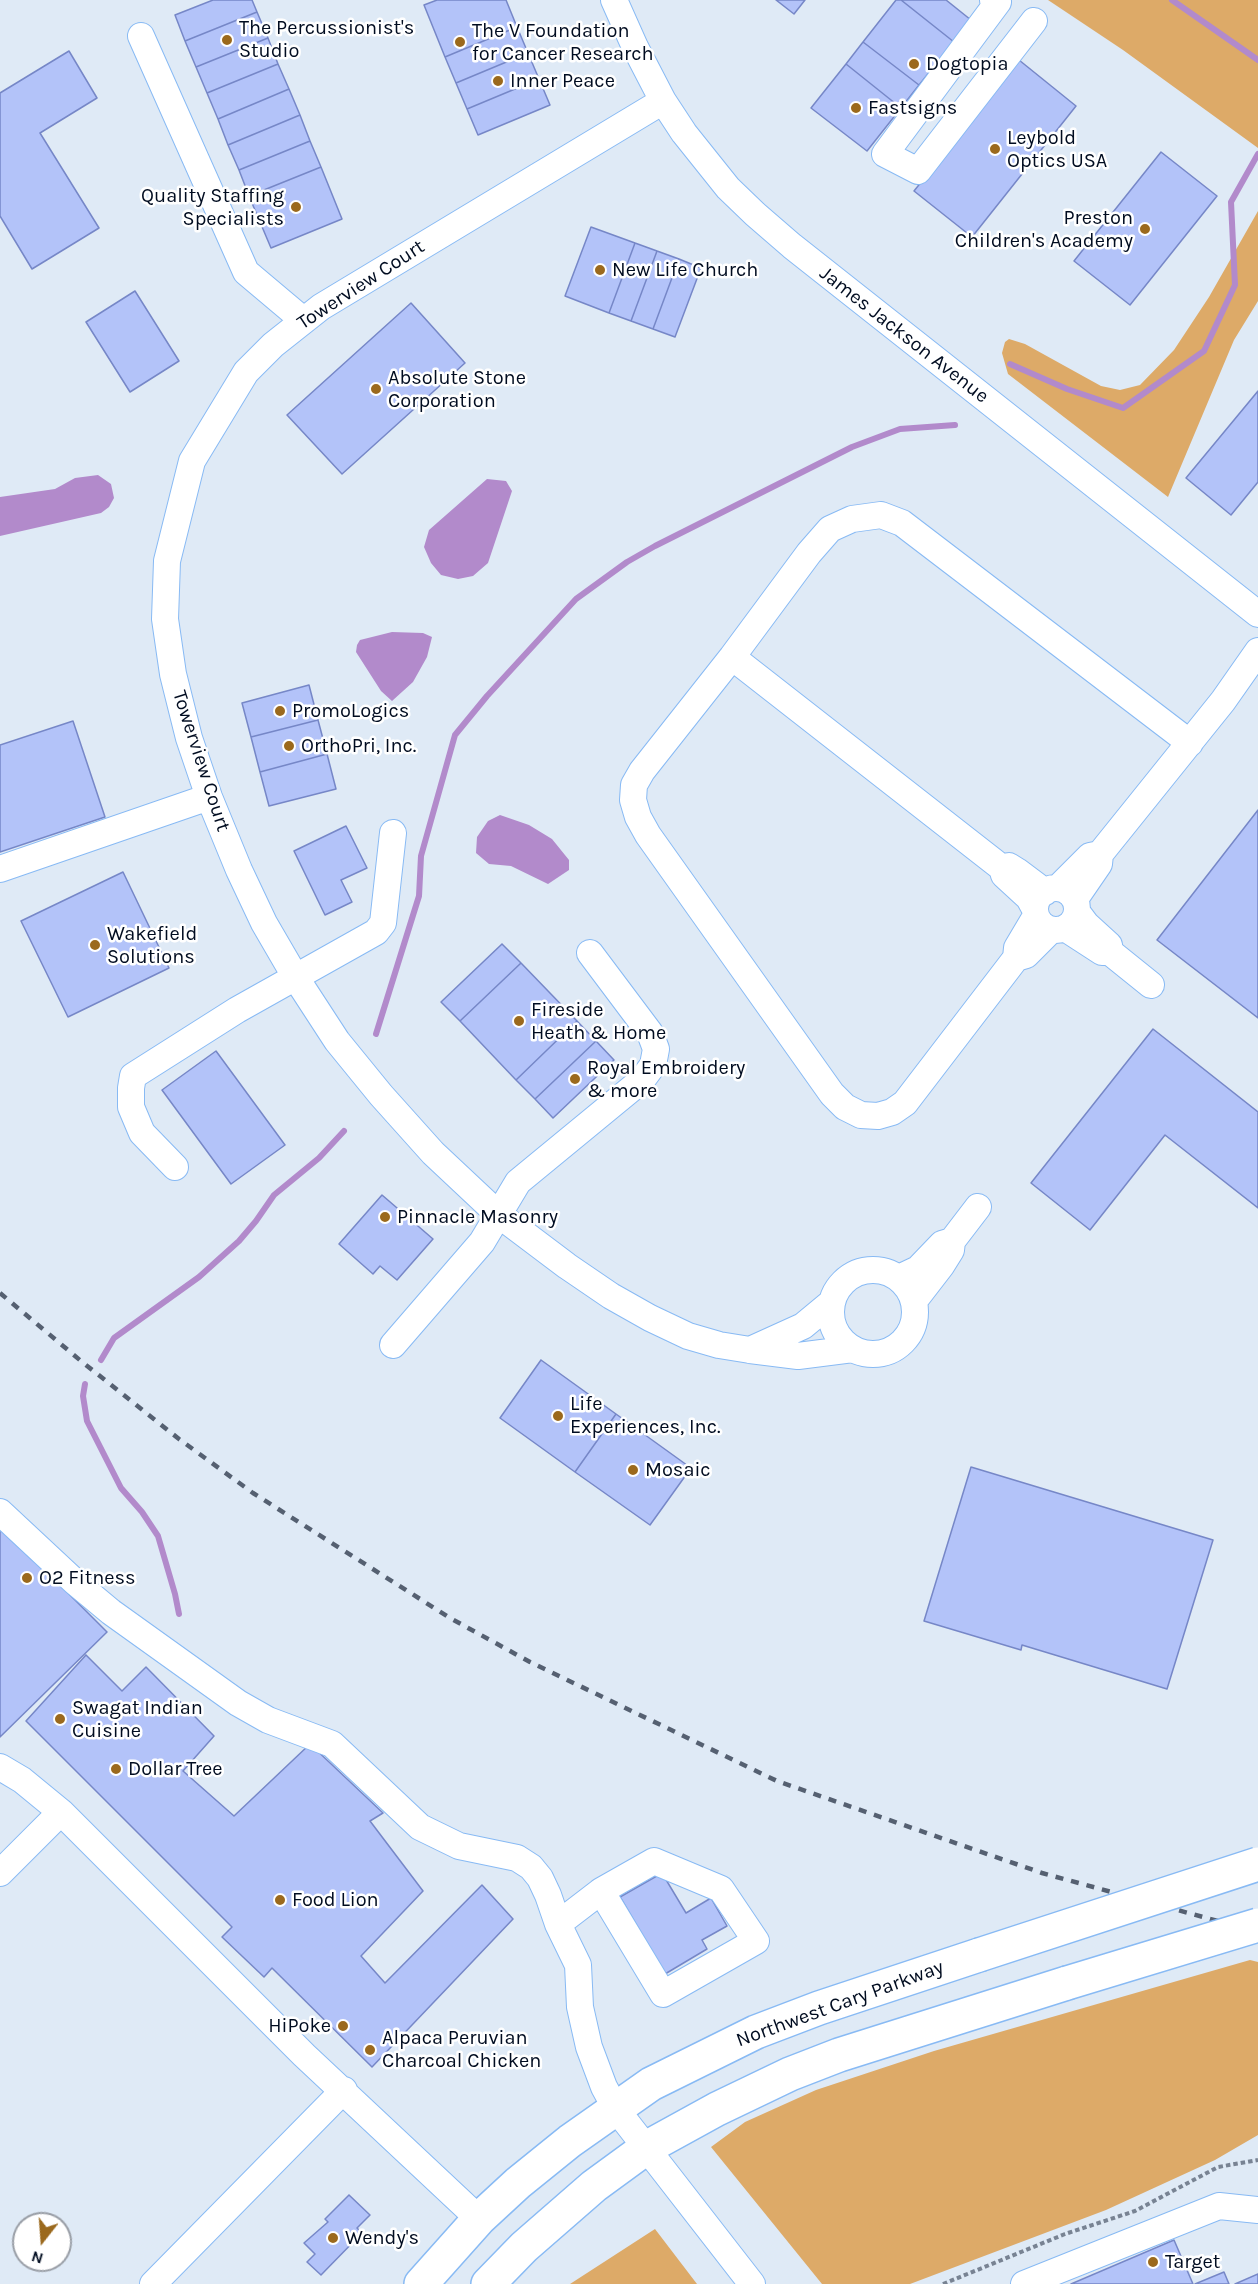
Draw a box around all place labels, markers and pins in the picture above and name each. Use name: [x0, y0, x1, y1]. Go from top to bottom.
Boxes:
place label: The Percussionist's Studio: [239, 16, 414, 63]
place label: The V Foundation for Cancer Research: [472, 19, 654, 66]
marker: The Percussionist's Studio: [220, 33, 234, 47]
marker: The V Foundation for Cancer Research: [453, 35, 467, 49]
place label: Dogtopia: [926, 52, 1009, 76]
marker: Dogtopia: [907, 57, 921, 71]
place label: Inner Peace: [510, 69, 615, 93]
marker: Inner Peace: [491, 74, 505, 88]
place label: Fastsigns: [868, 96, 957, 120]
marker: Fastsigns: [849, 101, 863, 115]
place label: Leybold Optics USA: [1007, 126, 1107, 173]
marker: Leybold Optics USA: [988, 142, 1002, 156]
place label: Quality Staffing Specialists: [141, 184, 284, 231]
marker: Quality Staffing Specialists: [289, 200, 303, 214]
place label: Preston Children's Academy: [955, 206, 1133, 253]
marker: Preston Children's Academy: [1138, 222, 1152, 236]
place label: New Life Church: [612, 258, 758, 282]
marker: New Life Church: [593, 263, 607, 277]
place label: Absolute Stone Corporation: [388, 366, 526, 413]
marker: Absolute Stone Corporation: [369, 382, 383, 396]
place label: PromoLogics: [292, 699, 409, 723]
marker: PromoLogics: [273, 704, 287, 718]
place label: OrthoPri, Inc.: [301, 734, 416, 758]
marker: OrthoPri, Inc.: [282, 739, 296, 753]
place label: Wakefield Solutions: [107, 922, 197, 969]
marker: Wakefield Solutions: [88, 938, 102, 952]
place label: Fireside Heath & Home: [531, 998, 666, 1045]
marker: Fireside Heath & Home: [512, 1014, 526, 1028]
place label: Royal Embroidery & more: [587, 1056, 745, 1103]
marker: Royal Embroidery & more: [568, 1072, 582, 1086]
place label: Pinnacle Masonry: [397, 1205, 558, 1229]
marker: Pinnacle Masonry: [378, 1210, 392, 1224]
place label: Life Experiences, Inc.: [570, 1392, 721, 1439]
marker: Life Experiences, Inc.: [551, 1409, 565, 1423]
place label: Mosaic: [645, 1458, 711, 1482]
marker: Mosaic: [626, 1463, 640, 1477]
place label: O2 Fitness: [39, 1566, 136, 1590]
marker: O2 Fitness: [20, 1571, 34, 1585]
place label: Swagat Indian Cuisine: [72, 1696, 203, 1743]
marker: Swagat Indian Cuisine: [53, 1712, 67, 1726]
place label: Dollar Tree: [128, 1757, 223, 1781]
marker: Dollar Tree: [109, 1762, 123, 1776]
place label: Food Lion: [292, 1888, 379, 1912]
marker: Food Lion: [273, 1893, 287, 1907]
place label: HiPoke: [268, 2014, 331, 2038]
marker: HiPoke: [336, 2019, 350, 2033]
place label: Alpaca Peruvian Charcoal Chicken: [382, 2026, 541, 2073]
marker: Alpaca Peruvian Charcoal Chicken: [363, 2043, 377, 2057]
place label: Wendy's: [345, 2226, 419, 2250]
marker: Wendy's: [326, 2231, 340, 2245]
place label: Target: [1165, 2250, 1220, 2274]
marker: Target: [1146, 2255, 1160, 2269]

